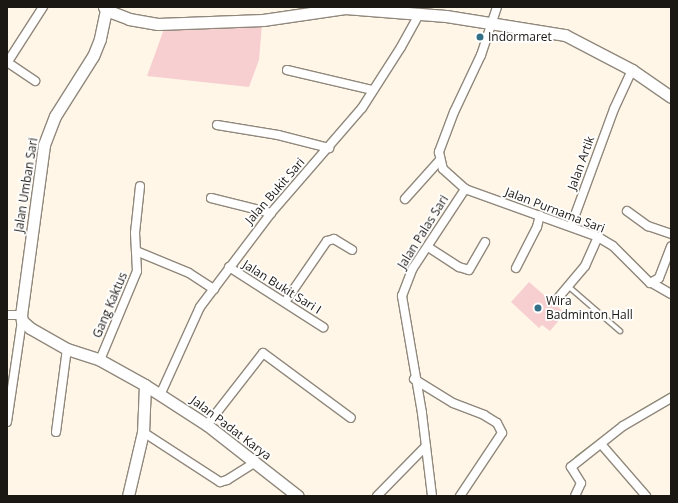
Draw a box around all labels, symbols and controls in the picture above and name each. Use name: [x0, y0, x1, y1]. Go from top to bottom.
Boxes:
place label: Indormaret: [488, 30, 552, 44]
marker: Indormaret: [475, 32, 485, 42]
street label: Jalan Artik: [565, 134, 597, 192]
street label: Jalan Umban Sari: [11, 137, 41, 233]
street label: Jalan Bukit Sari: [242, 155, 308, 227]
street label: Jalan Purnama Sari: [503, 184, 607, 236]
street label: Jalan Palas Sari: [395, 193, 451, 271]
street label: Jalan Bukit Sari I: [240, 257, 324, 317]
street label: Gang Kaktus: [90, 270, 130, 340]
place label: Wira Badminton Hall: [546, 294, 633, 322]
marker: Wira Badminton Hall: [533, 303, 543, 313]
street label: Jalan Padat Karya: [188, 393, 274, 463]

